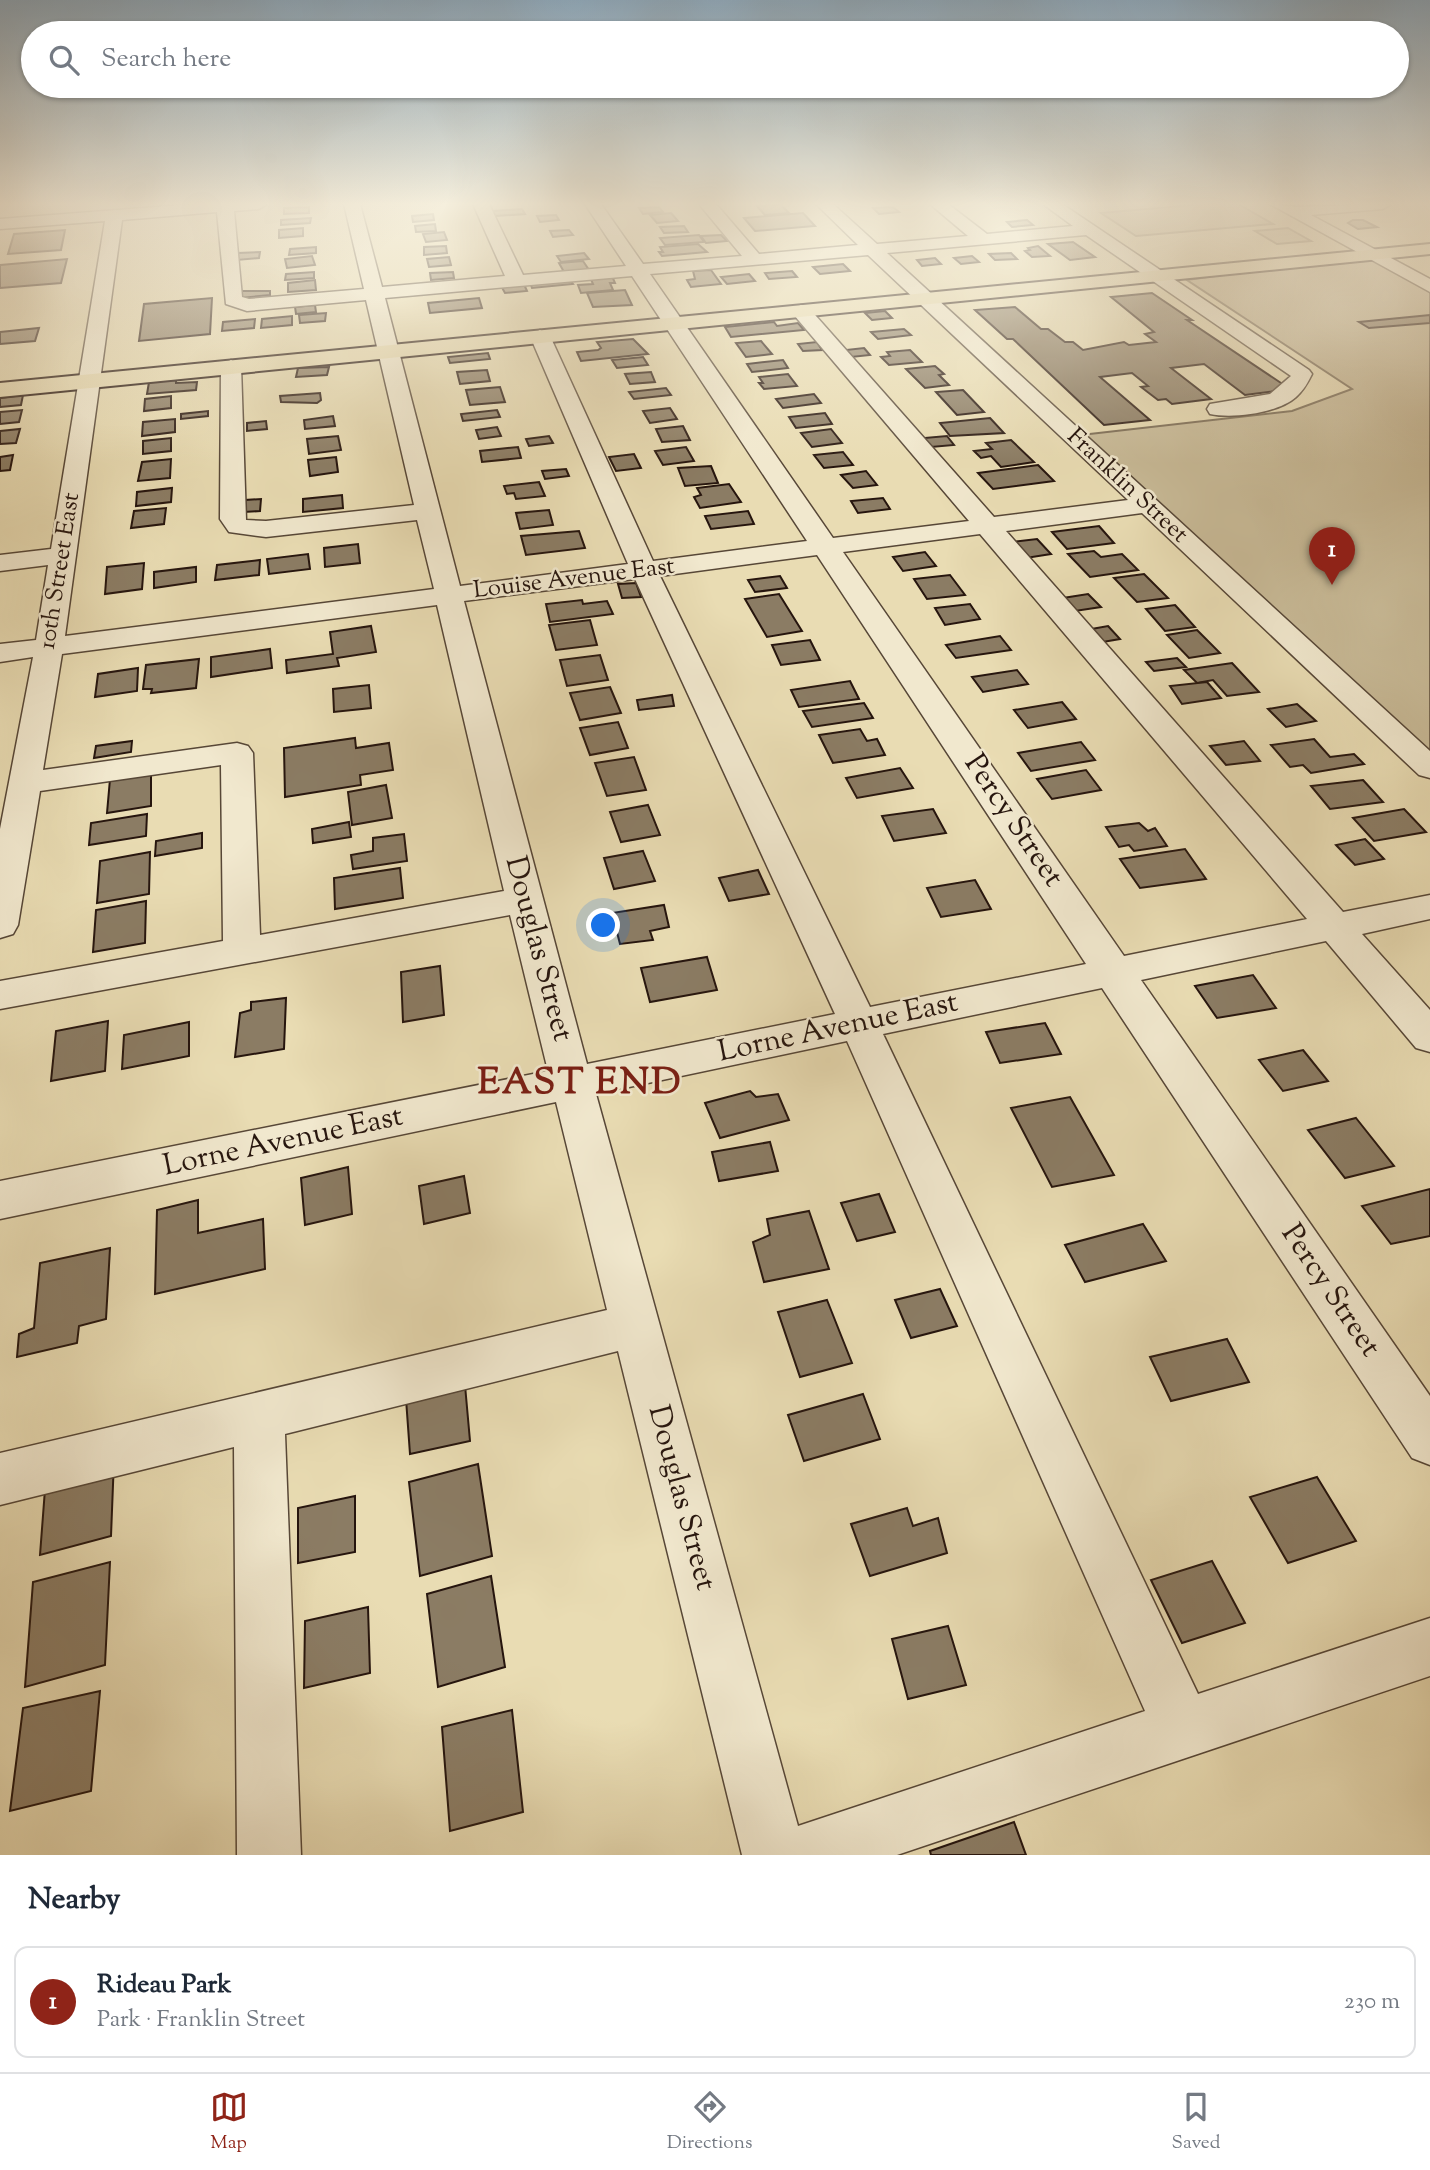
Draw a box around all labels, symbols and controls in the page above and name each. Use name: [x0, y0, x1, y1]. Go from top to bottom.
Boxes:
search box: [21, 21, 1409, 98]
icon: search: [45, 41, 83, 79]
text: Search here: [101, 41, 231, 78]
street label: Franklin Street: [1059, 421, 1195, 551]
street label: 10th Street East: [31, 490, 89, 652]
pin: 1: [1309, 527, 1355, 585]
street label: Louise Avenue East: [471, 550, 677, 608]
street label: Percy Street: [953, 746, 1073, 896]
street label: Douglas Street: [493, 852, 583, 1046]
your location: [586, 908, 620, 942]
street label: Lorne Avenue East: [714, 982, 962, 1074]
district label: EAST END: [478, 1057, 682, 1111]
street label: Lorne Avenue East: [159, 1096, 407, 1188]
street label: Percy Street: [1270, 1216, 1390, 1366]
street label: Douglas Street: [636, 1401, 726, 1595]
text: Nearby: [28, 1879, 120, 1922]
text: Rideau Park: [97, 1967, 231, 2004]
text: 1: [49, 1986, 57, 2019]
text: 230 m: [1344, 1986, 1400, 2019]
text: Park · Franklin Street: [97, 2004, 305, 2037]
tab: Map: [210, 2088, 248, 2157]
tab: Directions: [667, 2088, 752, 2157]
tab: Saved: [1172, 2088, 1220, 2157]

